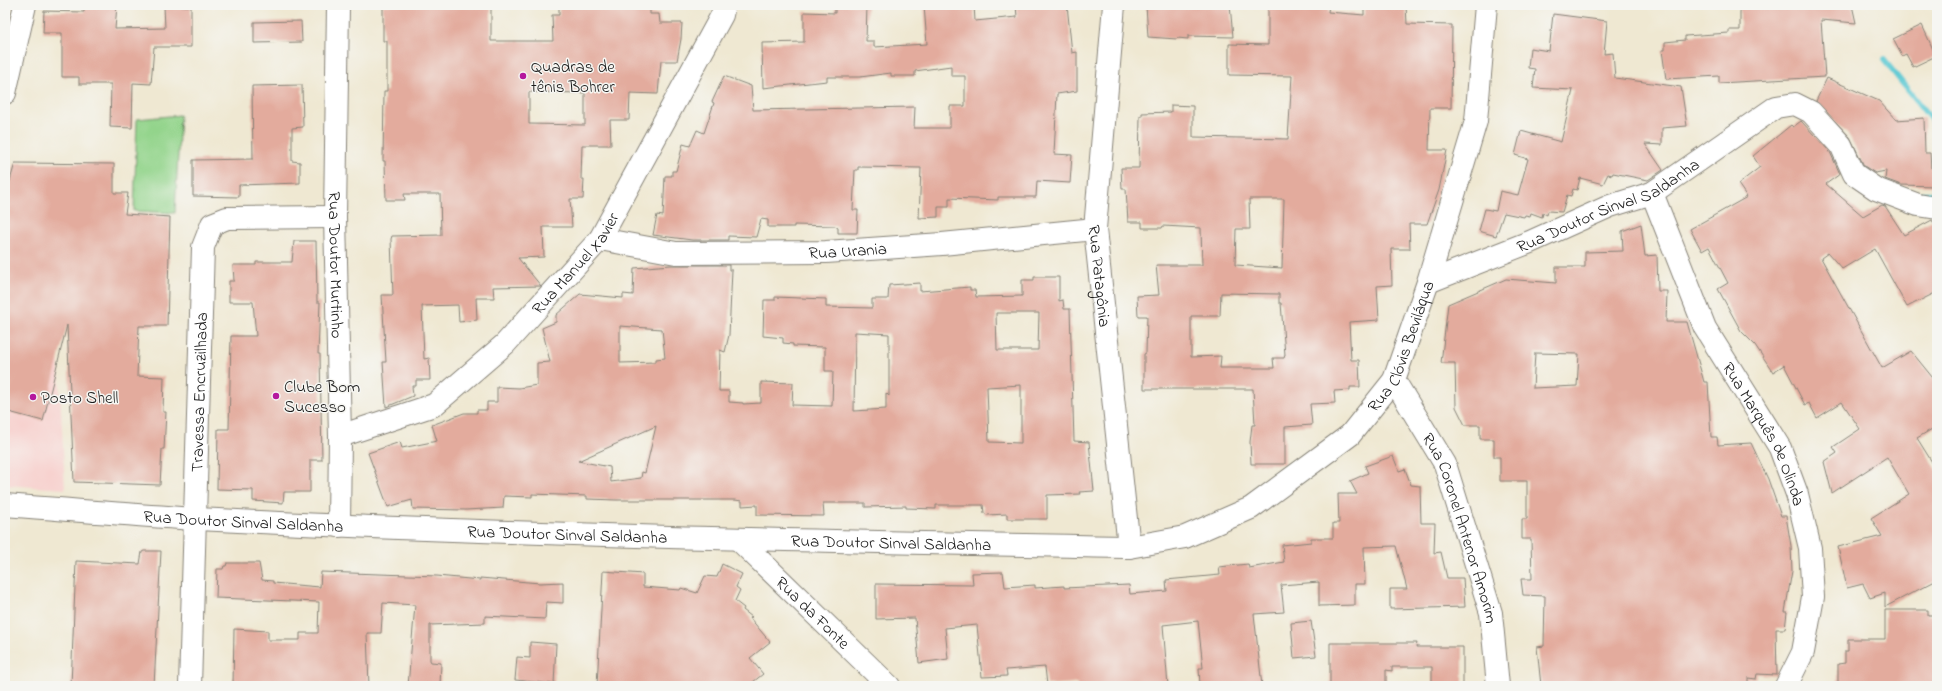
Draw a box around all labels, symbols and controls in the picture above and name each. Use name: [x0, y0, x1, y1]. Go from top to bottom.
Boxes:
place label: Quadras de tênis Bohrer: [531, 55, 615, 100]
marker: Quadras de tênis Bohrer: [518, 71, 528, 81]
street label: Rua Doutor Sinval Saldanha: [1513, 153, 1705, 260]
street label: Rua Doutor Murtinho: [321, 191, 349, 339]
street label: Rua Manuel Xavier: [527, 208, 627, 321]
street label: Rua Patagônia: [1081, 224, 1116, 328]
street label: Rua Urania: [808, 237, 888, 266]
street label: Rua Clóvis Beviláqua: [1362, 277, 1442, 418]
street label: Travessa Encruzilhada: [185, 312, 215, 472]
street label: Rua Marquês de Olinda: [1715, 358, 1810, 509]
place label: Clube Bom Sucesso: [284, 375, 360, 420]
place label: Posto Shell: [41, 386, 119, 411]
marker: Clube Bom Sucesso: [271, 391, 281, 401]
marker: Posto Shell: [28, 392, 38, 402]
street label: Rua Coronel Antenor Amorim: [1415, 429, 1503, 625]
street label: Rua Doutor Sinval Saldanha: [143, 504, 344, 540]
street label: Rua Doutor Sinval Saldanha: [467, 520, 668, 551]
street label: Rua Doutor Sinval Saldanha: [791, 529, 991, 558]
street label: Rua da Fonte: [769, 571, 855, 656]

